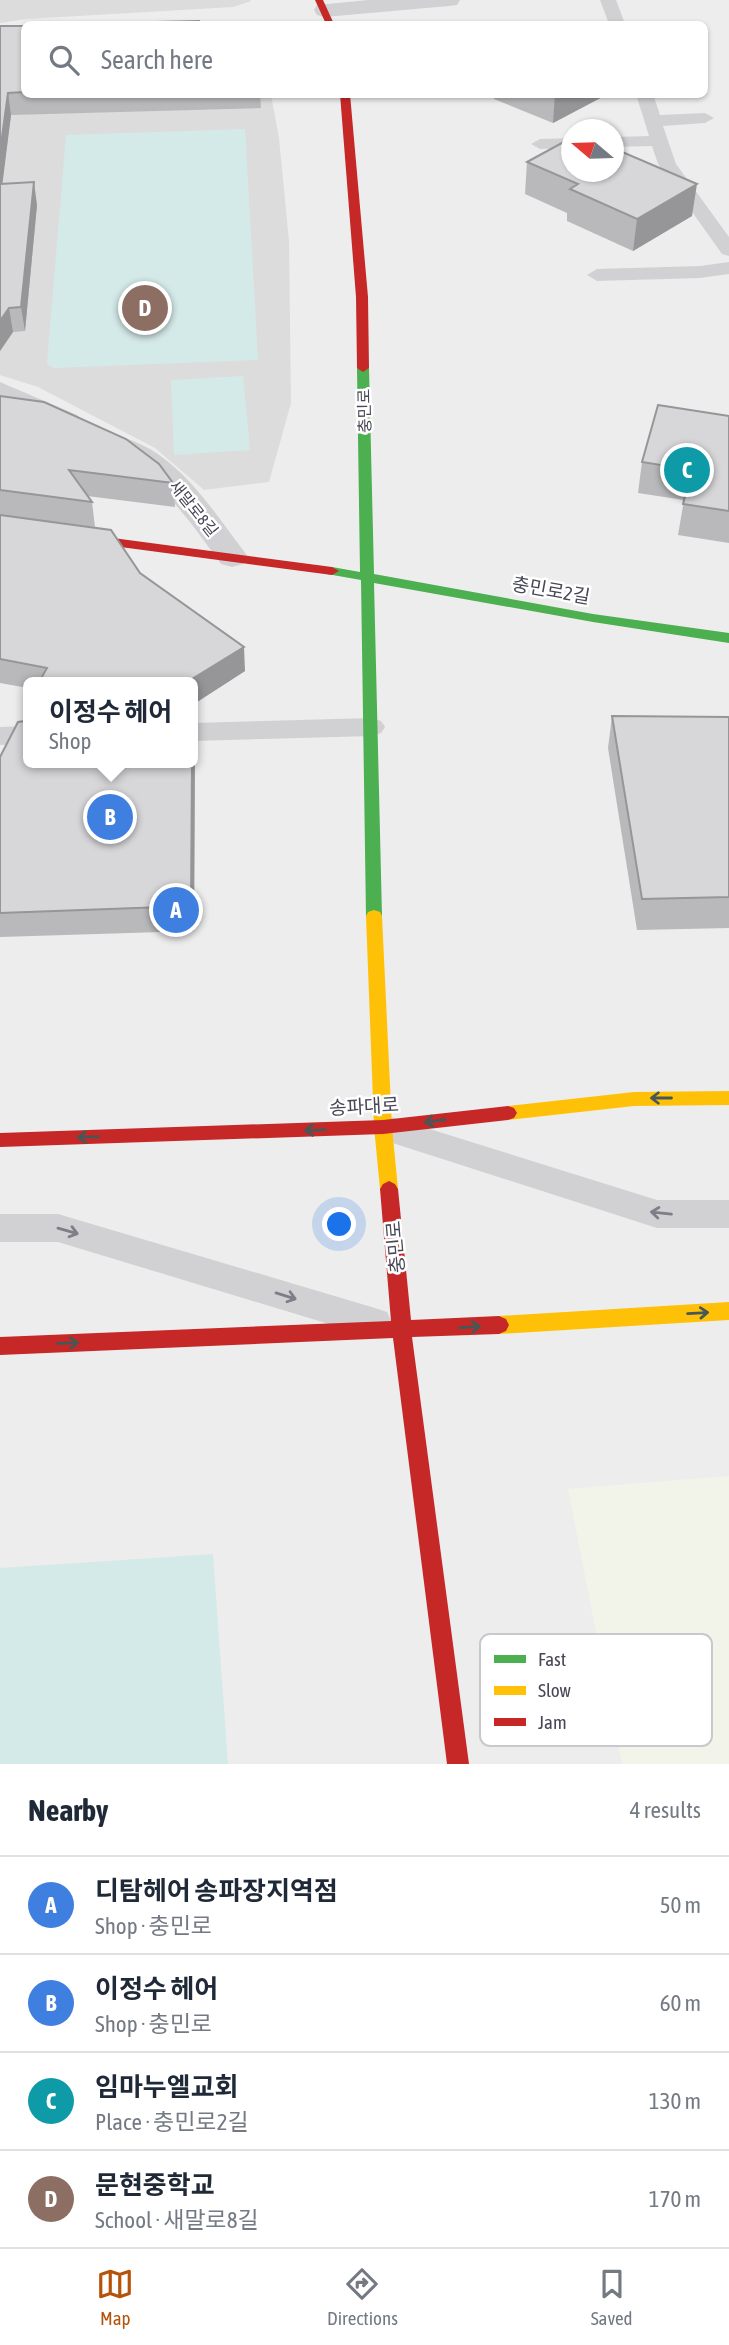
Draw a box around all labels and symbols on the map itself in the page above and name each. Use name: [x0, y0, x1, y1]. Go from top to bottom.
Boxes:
north arrow: [561, 119, 624, 182]
pin: D: [122, 282, 168, 334]
street label: 충민로: [355, 388, 373, 433]
pin: C: [664, 444, 710, 496]
street label: 새말로8길: [166, 477, 222, 539]
street label: 충민로2길: [510, 572, 592, 608]
pin: B: [87, 791, 133, 843]
pin: A: [153, 884, 199, 936]
one-way arrow: [650, 1091, 673, 1105]
street label: 송파대로: [329, 1093, 399, 1119]
one-way arrow: [424, 1115, 446, 1128]
one-way arrow: [304, 1123, 327, 1136]
one-way arrow: [77, 1130, 100, 1144]
one-way arrow: [650, 1206, 673, 1219]
your location: [322, 1207, 356, 1241]
street label: 충민로: [382, 1220, 408, 1274]
one-way arrow: [56, 1225, 79, 1238]
one-way arrow: [275, 1290, 297, 1303]
one-way arrow: [686, 1306, 709, 1319]
one-way arrow: [459, 1320, 482, 1333]
one-way arrow: [56, 1337, 79, 1350]
legend: [480, 1634, 712, 1746]
text: Fast: [538, 1648, 566, 1670]
text: Slow: [538, 1679, 572, 1701]
text: Jam: [538, 1711, 567, 1733]

